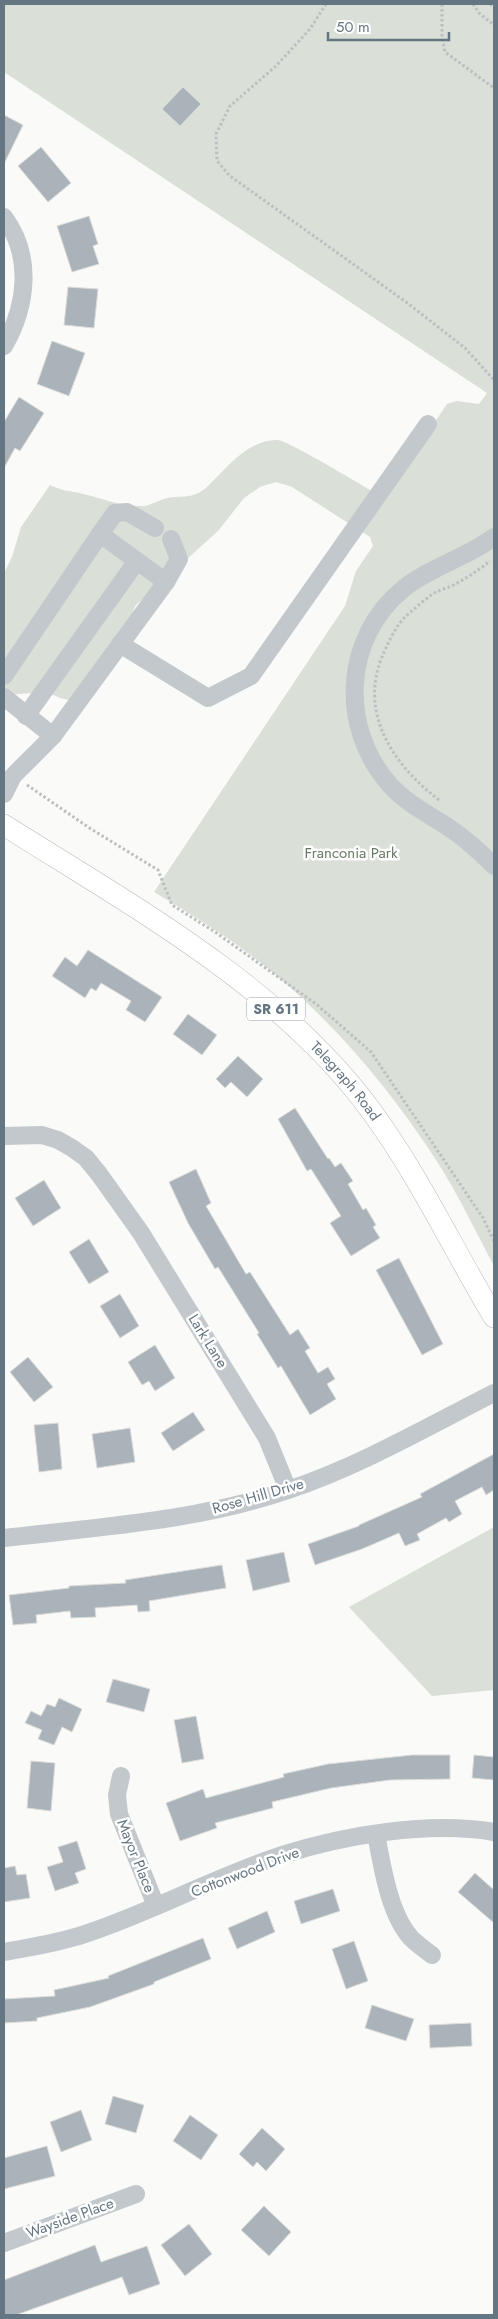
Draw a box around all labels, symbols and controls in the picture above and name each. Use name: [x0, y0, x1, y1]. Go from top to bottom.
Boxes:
scale bar: [328, 10, 449, 42]
text: 50 m: [336, 16, 370, 38]
park label: Franconia Park: [304, 842, 398, 864]
road number: SR 611: [247, 998, 305, 1021]
street label: Telegraph Road: [305, 1036, 386, 1125]
street label: Lark Lane: [183, 1310, 233, 1372]
street label: Rose Hill Drive: [210, 1472, 307, 1520]
street label: Mayor Place: [111, 1816, 161, 1896]
street label: Cottonwood Drive: [188, 1841, 303, 1903]
street label: Wayside Place: [23, 2192, 117, 2244]

